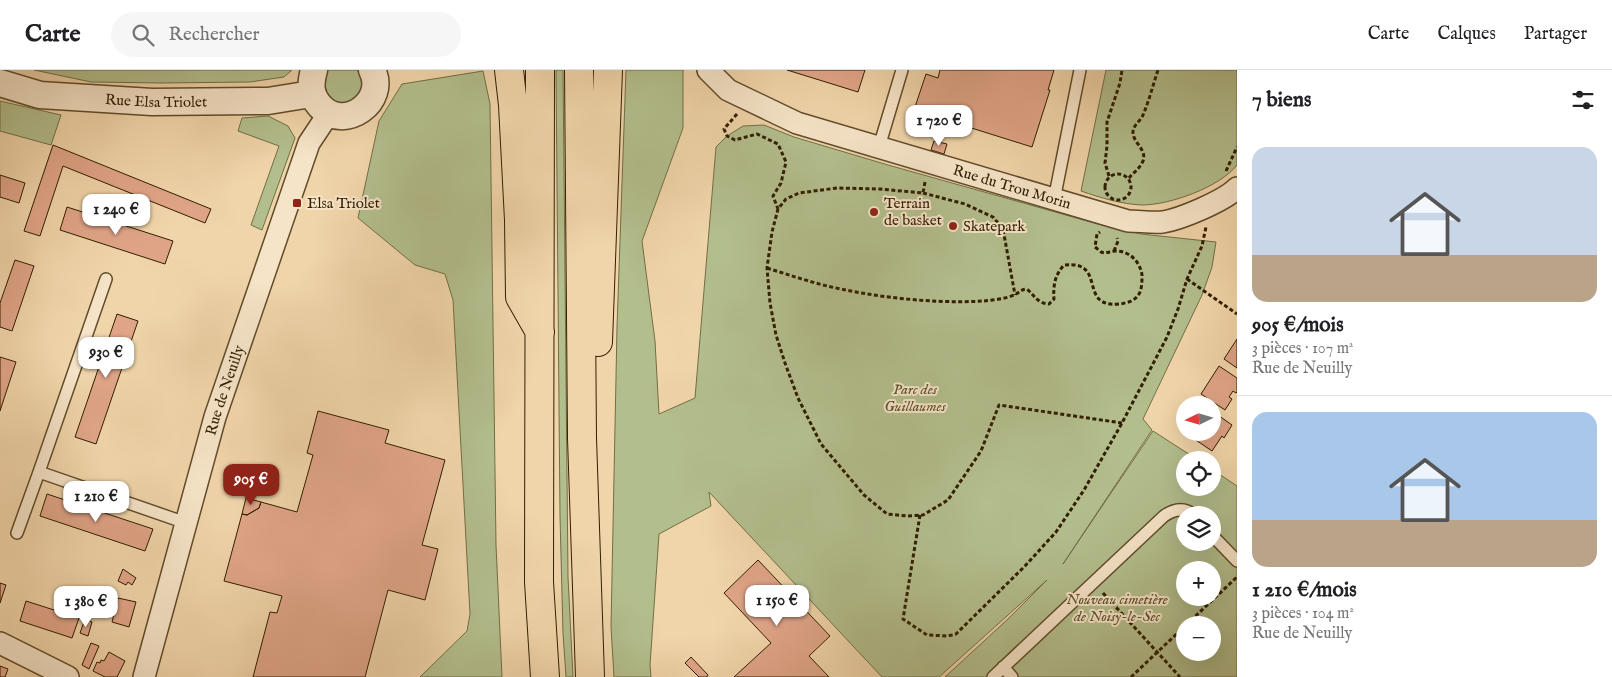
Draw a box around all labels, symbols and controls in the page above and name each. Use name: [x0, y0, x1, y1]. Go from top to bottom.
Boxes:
search box: [111, 12, 461, 57]
text: Carte: [25, 19, 81, 50]
icon: search: [129, 21, 157, 49]
text: Rechercher: [169, 23, 260, 47]
text: Carte: [1368, 23, 1409, 46]
text: Calques: [1437, 23, 1496, 46]
text: Partager: [1524, 23, 1587, 46]
icon: filters: [1569, 86, 1597, 114]
text: 7 biens: [1252, 87, 1311, 114]
street label: Rue Elsa Triolet: [104, 90, 207, 112]
pin: 1 720 €: [893, 104, 985, 147]
text: 1 720 €: [916, 111, 962, 131]
street label: Rue du Trou Morin: [951, 161, 1073, 214]
icon: home: [1380, 179, 1470, 269]
pin: 1 240 €: [70, 194, 162, 236]
place label: Elsa Triolet: [307, 194, 380, 213]
place label: Terrain de basket: [884, 194, 942, 230]
marker: Elsa Triolet: [291, 197, 303, 209]
text: 1 240 €: [93, 200, 139, 220]
marker: Terrain de basket: [868, 206, 880, 218]
place label: Skatepark: [963, 217, 1026, 236]
marker: Skatepark: [947, 220, 959, 232]
text: 905 €/mois: [1252, 312, 1344, 339]
pin: 930 €: [71, 336, 141, 379]
text: 3 pièces · 107 m²: [1252, 339, 1354, 359]
street label: Rue de Neuilly: [201, 342, 249, 438]
text: 930 €: [89, 343, 123, 363]
text: Rue de Neuilly: [1252, 359, 1352, 379]
park label: Parc des Guillaumes: [884, 380, 947, 416]
north arrow: [1176, 396, 1221, 441]
map controls: [1176, 396, 1221, 661]
icon: home: [1380, 445, 1470, 535]
button: locate: [1176, 451, 1221, 496]
pin: 905 €: [216, 464, 286, 506]
text: 905 €: [234, 470, 268, 490]
pin: 1 210 €: [50, 480, 142, 523]
text: 1 210 €: [74, 487, 118, 507]
button: layers: [1176, 506, 1221, 551]
button: +: [1176, 561, 1221, 606]
text: 1 210 €/mois: [1252, 577, 1357, 604]
pin: 1 150 €: [731, 584, 823, 627]
pin: 1 380 €: [40, 586, 132, 628]
park label: Nouveau cimetière de Noisy-le-Sec: [1066, 590, 1168, 626]
text: 1 150 €: [756, 591, 798, 611]
text: 1 380 €: [65, 592, 107, 612]
text: 3 pièces · 104 m²: [1252, 604, 1354, 624]
button: −: [1176, 616, 1221, 661]
text: Rue de Neuilly: [1252, 624, 1352, 644]

